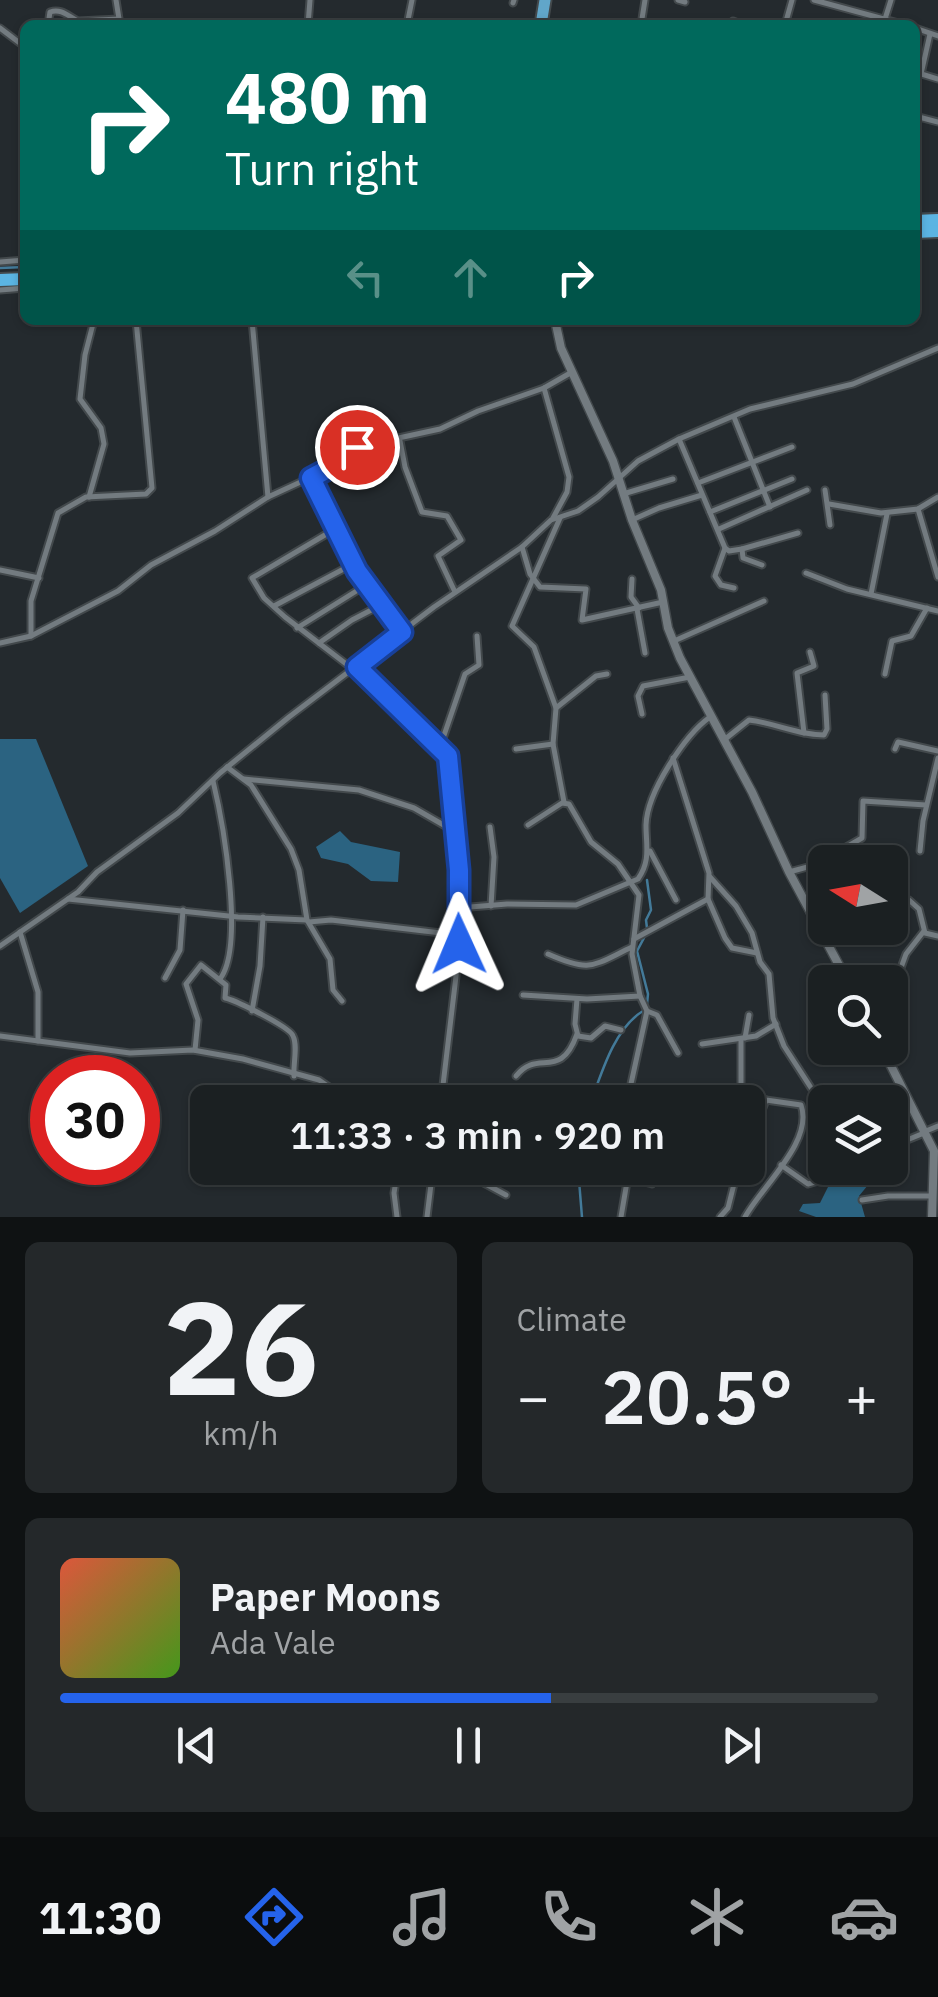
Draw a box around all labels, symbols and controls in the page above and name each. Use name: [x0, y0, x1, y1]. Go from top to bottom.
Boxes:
text: 480 m: [225, 51, 430, 142]
icon: right: [60, 60, 190, 190]
text: Turn right: [225, 139, 420, 197]
icon: left: [338, 250, 393, 305]
icon: ahead: [443, 250, 498, 305]
icon: right: [548, 250, 603, 305]
pin: [315, 405, 400, 490]
icon: arrive: [330, 420, 385, 475]
north arrow: [808, 845, 908, 945]
map controls: [808, 845, 908, 1185]
position arrow: [407, 892, 511, 996]
button: search: [808, 965, 908, 1065]
speed limit sign: 30: [30, 1055, 160, 1185]
button: layers: [808, 1085, 908, 1185]
text: 11:33 · 3 min · 920 m: [290, 1110, 665, 1159]
text: 26: [163, 1262, 319, 1431]
text: Climate: [517, 1298, 627, 1340]
text: 20.5°: [601, 1347, 794, 1445]
text: −: [517, 1361, 550, 1432]
text: +: [845, 1361, 878, 1432]
text: km/h: [203, 1412, 278, 1454]
text: Paper Moons: [210, 1572, 441, 1621]
text: Ada Vale: [210, 1621, 336, 1663]
icon: previous: [169, 1718, 224, 1773]
icon: pause: [441, 1718, 496, 1773]
icon: next: [714, 1718, 769, 1773]
icon: directions: [239, 1882, 309, 1952]
icon: music: [387, 1882, 457, 1952]
icon: phone: [534, 1882, 604, 1952]
icon: climate: [682, 1882, 752, 1952]
icon: car: [829, 1882, 899, 1952]
text: 11:30: [39, 1888, 162, 1946]

